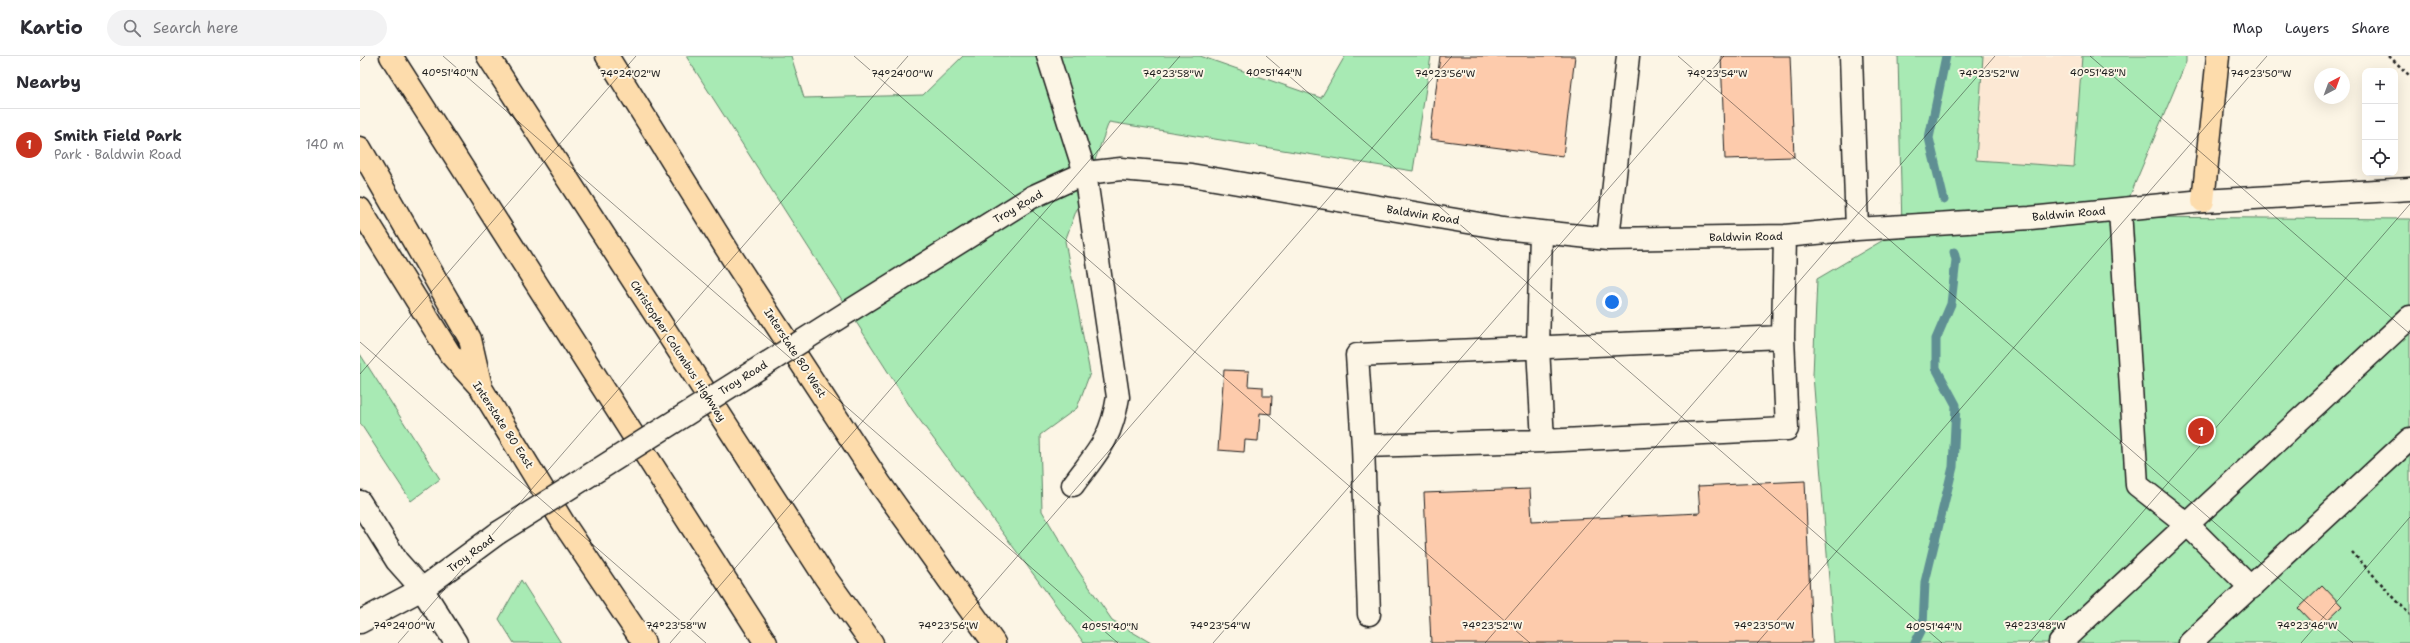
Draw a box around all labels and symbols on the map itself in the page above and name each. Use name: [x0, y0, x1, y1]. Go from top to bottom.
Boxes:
text: 40°51'40"N: [422, 66, 478, 79]
text: 40°51'44"N: [1246, 66, 1302, 79]
text: 40°51'48"N: [2070, 66, 2126, 79]
text: 74°24'02"W: [599, 67, 661, 80]
text: 74°24'00"W: [871, 67, 933, 80]
text: 74°23'58"W: [1142, 67, 1204, 80]
text: 74°23'56"W: [1415, 67, 1476, 80]
text: 74°23'54"W: [1686, 67, 1748, 80]
text: 74°23'52"W: [1959, 67, 2020, 80]
text: 74°23'50"W: [2230, 67, 2292, 80]
north arrow: [2314, 68, 2350, 104]
street label: Troy Road: [991, 187, 1045, 227]
street label: Baldwin Road: [1385, 202, 1461, 228]
street label: Baldwin Road: [2032, 203, 2106, 225]
street label: Baldwin Road: [1709, 229, 1783, 245]
street label: Christopher Columbus Highway: [627, 277, 729, 425]
your location: [1602, 292, 1622, 312]
street label: Interstate 80 West: [760, 305, 830, 401]
street label: Troy Road: [716, 357, 770, 399]
street label: Interstate 80 East: [469, 379, 537, 472]
pin: 1: [2188, 416, 2214, 446]
street label: Troy Road: [444, 532, 498, 576]
text: 74°24'00"W: [373, 619, 435, 632]
text: 74°23'58"W: [645, 619, 707, 632]
text: 74°23'56"W: [918, 619, 979, 632]
text: 74°23'54"W: [1189, 619, 1251, 632]
text: 74°23'52"W: [1462, 619, 1523, 632]
text: 74°23'50"W: [1733, 619, 1795, 632]
text: 74°23'48"W: [2004, 619, 2066, 632]
text: 74°23'46"W: [2276, 619, 2338, 632]
text: 40°51'40"N: [1082, 620, 1138, 633]
text: 40°51'44"N: [1906, 620, 1962, 633]

